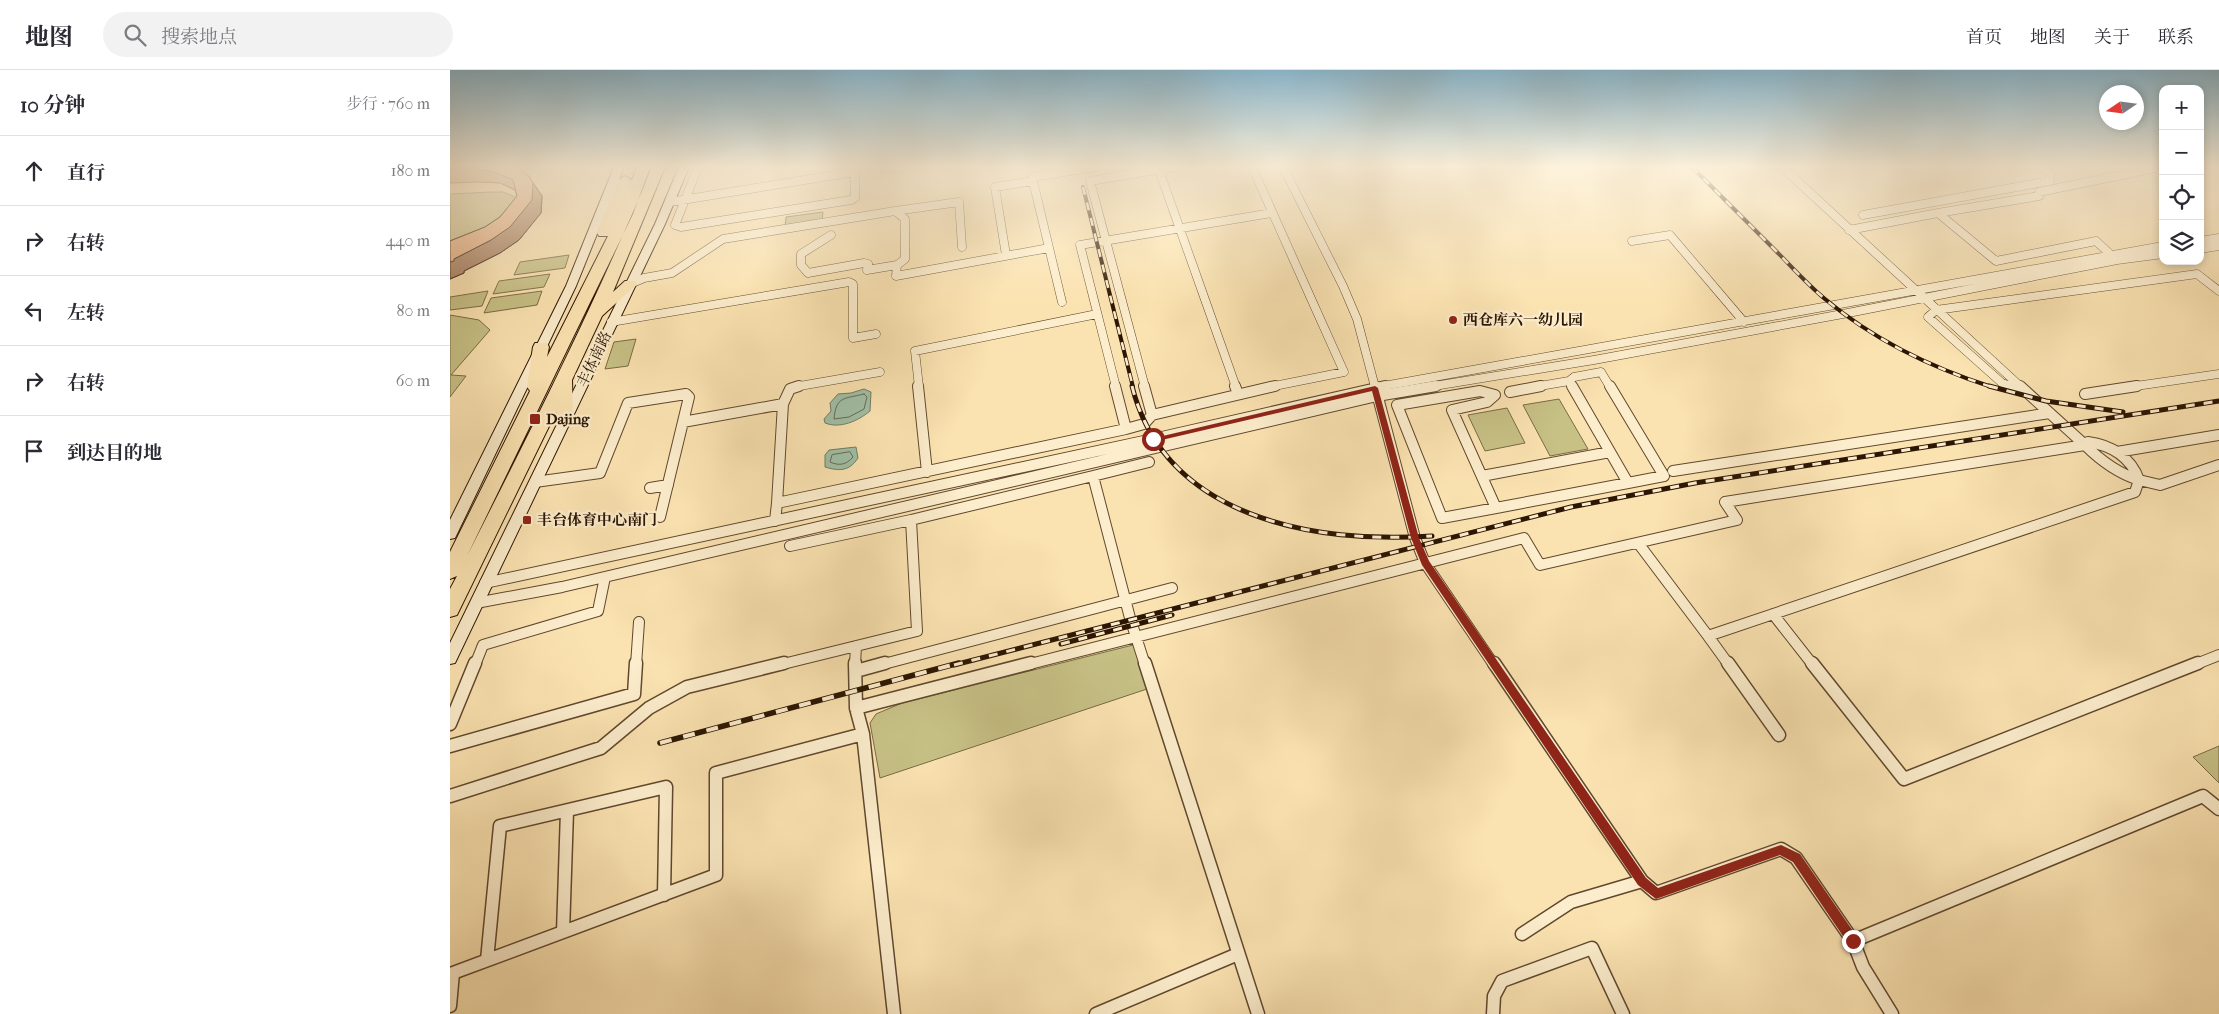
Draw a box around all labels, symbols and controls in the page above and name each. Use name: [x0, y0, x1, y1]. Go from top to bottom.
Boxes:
search box: [103, 12, 453, 57]
icon: search: [121, 21, 149, 49]
text: 地图: [25, 23, 73, 51]
text: 搜索地点: [161, 26, 237, 48]
text: 首页: [1966, 27, 2002, 48]
text: 地图: [2030, 27, 2066, 48]
text: 关于: [2094, 27, 2130, 48]
text: 联系: [2158, 27, 2194, 48]
north arrow: [2099, 85, 2144, 130]
map controls: [2159, 85, 2204, 265]
button: +: [2159, 85, 2204, 130]
text: 10 分钟: [20, 93, 85, 117]
text: 步行 · 760 m: [346, 94, 430, 113]
button: −: [2159, 130, 2204, 175]
icon: ahead: [20, 157, 48, 185]
text: 180 m: [391, 161, 430, 180]
text: 直行: [67, 162, 105, 184]
button: locate: [2159, 175, 2204, 220]
button: layers: [2159, 220, 2204, 265]
icon: right: [20, 227, 48, 255]
text: 440 m: [385, 231, 430, 250]
text: 右转: [67, 232, 105, 254]
icon: left: [20, 297, 48, 325]
text: 80 m: [396, 301, 430, 320]
text: 左转: [67, 302, 105, 324]
place label: 西仓库六一幼儿园: [1463, 311, 1583, 329]
marker: 西仓库六一幼儿园: [1447, 314, 1459, 326]
street label: 丰体南路: [573, 328, 615, 390]
icon: right: [20, 367, 48, 395]
text: 60 m: [396, 371, 430, 390]
text: 右转: [67, 372, 105, 394]
place label: Dajing: [546, 410, 590, 428]
marker: Dajing: [528, 412, 542, 426]
route start: [1142, 428, 1165, 451]
icon: arrive: [20, 437, 48, 465]
text: 到达目的地: [67, 442, 162, 464]
place label: 丰台体育中心南门: [537, 511, 657, 529]
marker: 丰台体育中心南门: [521, 514, 533, 526]
route end: [1842, 930, 1865, 953]

